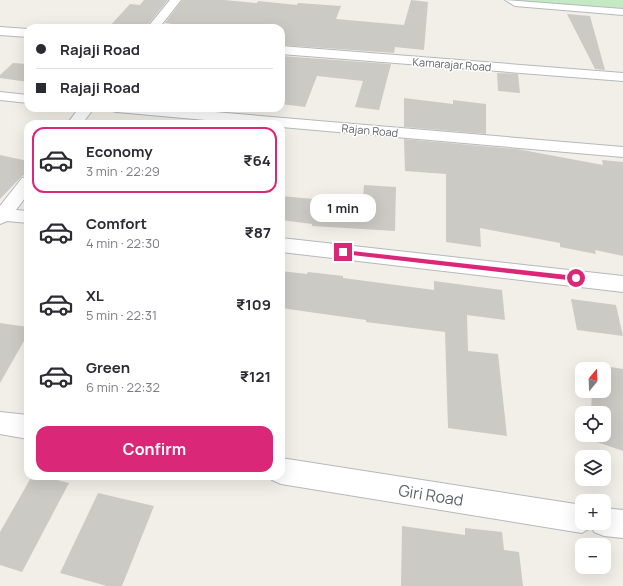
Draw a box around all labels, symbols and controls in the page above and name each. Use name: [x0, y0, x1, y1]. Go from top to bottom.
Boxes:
text: Rajaji Road: [60, 39, 140, 60]
street label: Kamarajar Road: [412, 54, 492, 74]
text: Rajaji Road: [60, 77, 140, 98]
street label: Rajan Road: [341, 120, 399, 140]
text: Economy: [86, 141, 153, 162]
icon: car: [38, 142, 74, 178]
text: ₹64: [243, 150, 271, 171]
text: 3 min · 22:29: [86, 162, 160, 180]
callout: 1 min: [310, 194, 376, 222]
text: 1 min: [327, 199, 359, 217]
text: Comfort: [86, 213, 147, 234]
icon: car: [38, 214, 74, 250]
text: ₹87: [245, 222, 271, 243]
text: 4 min · 22:30: [86, 234, 160, 252]
route end: [334, 243, 352, 261]
route start: [567, 269, 585, 287]
text: XL: [86, 285, 104, 306]
icon: car: [38, 286, 74, 322]
text: ₹109: [236, 294, 271, 315]
text: 5 min · 22:31: [86, 306, 157, 324]
text: Green: [86, 357, 130, 378]
icon: car: [38, 358, 74, 394]
north arrow: [575, 362, 611, 398]
map controls: [575, 362, 611, 574]
text: ₹121: [240, 366, 271, 387]
text: 6 min · 22:32: [86, 378, 160, 396]
button: locate: [575, 406, 611, 442]
button: Confirm: [36, 426, 273, 472]
button: layers: [575, 450, 611, 486]
street label: Giri Road: [397, 479, 465, 511]
button: +: [575, 494, 611, 530]
button: −: [575, 538, 611, 574]

